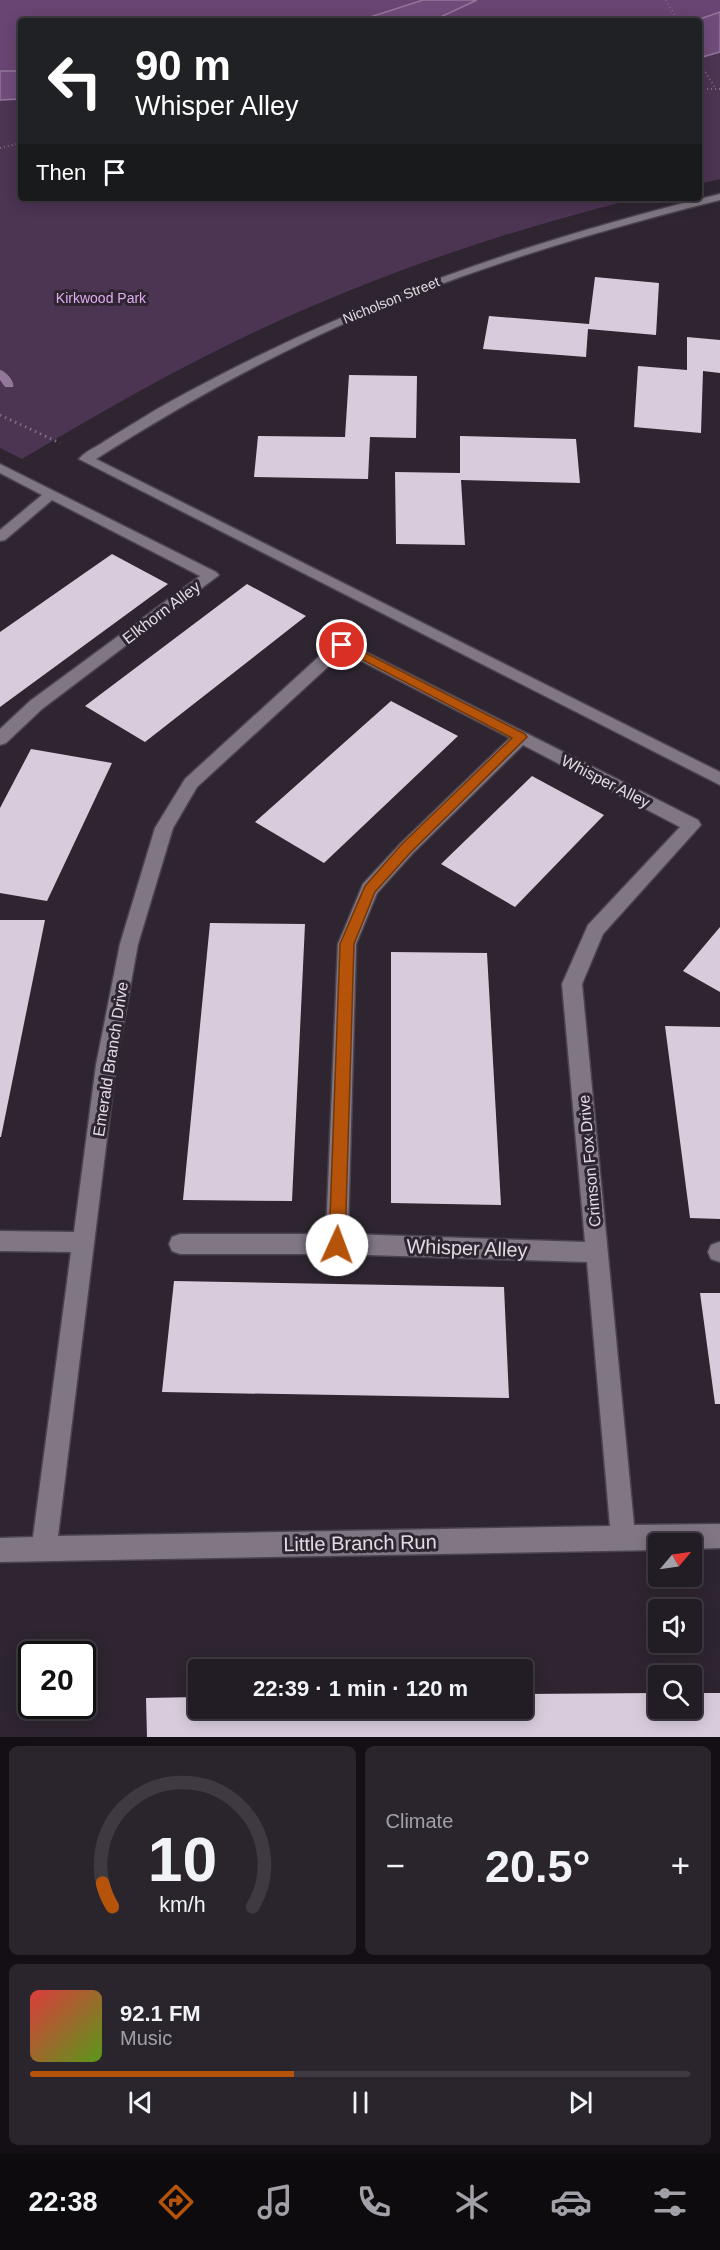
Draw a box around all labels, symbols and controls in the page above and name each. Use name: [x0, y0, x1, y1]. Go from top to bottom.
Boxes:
icon: left: [36, 42, 114, 120]
text: 90 m: [135, 42, 231, 89]
text: Whisper Alley: [135, 91, 299, 121]
icon: arrive: [98, 156, 131, 189]
text: Then: [36, 160, 86, 185]
street label: Nicholson Street: [340, 273, 442, 327]
park label: Kirkwood Park: [56, 290, 147, 306]
street label: Elkhorn Alley: [119, 578, 203, 647]
pin: [316, 619, 367, 670]
icon: arrive: [325, 628, 358, 661]
street label: Whisper Alley: [559, 752, 653, 811]
street label: Emerald Branch Drive: [90, 980, 131, 1138]
street label: Crimson Fox Drive: [575, 1094, 604, 1228]
position arrow: [305, 1213, 369, 1277]
street label: Whisper Alley: [406, 1235, 528, 1261]
street label: Little Branch Run: [283, 1531, 437, 1555]
north arrow: [648, 1533, 702, 1587]
map controls: [648, 1533, 702, 1719]
button: sound: [648, 1599, 702, 1653]
speed limit sign: 20: [18, 1641, 96, 1719]
button: search: [648, 1665, 702, 1719]
text: 22:39 · 1 min · 120 m: [253, 1676, 468, 1701]
text: Climate: [386, 1810, 453, 1832]
text: 10: [148, 1825, 217, 1894]
text: 20.5°: [485, 1841, 591, 1892]
text: −: [386, 1847, 405, 1884]
text: +: [671, 1847, 690, 1884]
text: km/h: [159, 1894, 205, 1918]
text: 92.1 FM: [120, 2001, 201, 2026]
text: Music: [120, 2027, 172, 2049]
icon: previous: [124, 2086, 157, 2119]
icon: pause: [344, 2086, 377, 2119]
icon: next: [564, 2086, 597, 2119]
icon: directions: [155, 2181, 197, 2223]
icon: music: [254, 2181, 296, 2223]
icon: phone: [353, 2181, 395, 2223]
icon: climate: [451, 2181, 493, 2223]
icon: car: [550, 2181, 592, 2223]
icon: filters: [649, 2181, 691, 2223]
text: 22:38: [28, 2187, 98, 2217]

